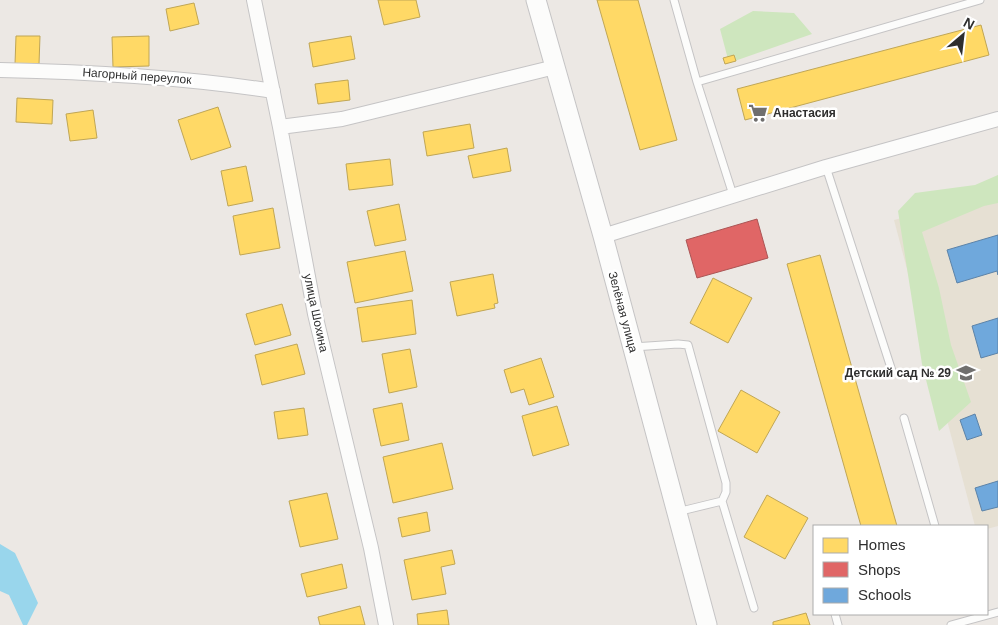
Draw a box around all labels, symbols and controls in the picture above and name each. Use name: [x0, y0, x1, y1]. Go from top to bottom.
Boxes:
north arrow: [938, 10, 988, 60]
text: N: [961, 14, 977, 33]
street label: Нагорный переулок: [82, 65, 193, 87]
supermarket icon: Анастасия: [747, 102, 769, 124]
place label: Анастасия: [773, 106, 836, 120]
street label: Зелёная улица: [605, 270, 641, 354]
street label: улица Шохина: [301, 272, 331, 354]
school or university icon: Детский сад № 29: [955, 362, 977, 384]
place label: Детский сад № 29: [845, 366, 951, 380]
legend: [813, 525, 988, 615]
text: Homes: [858, 536, 906, 553]
text: Shops: [858, 561, 901, 578]
text: Schools: [858, 586, 911, 603]

